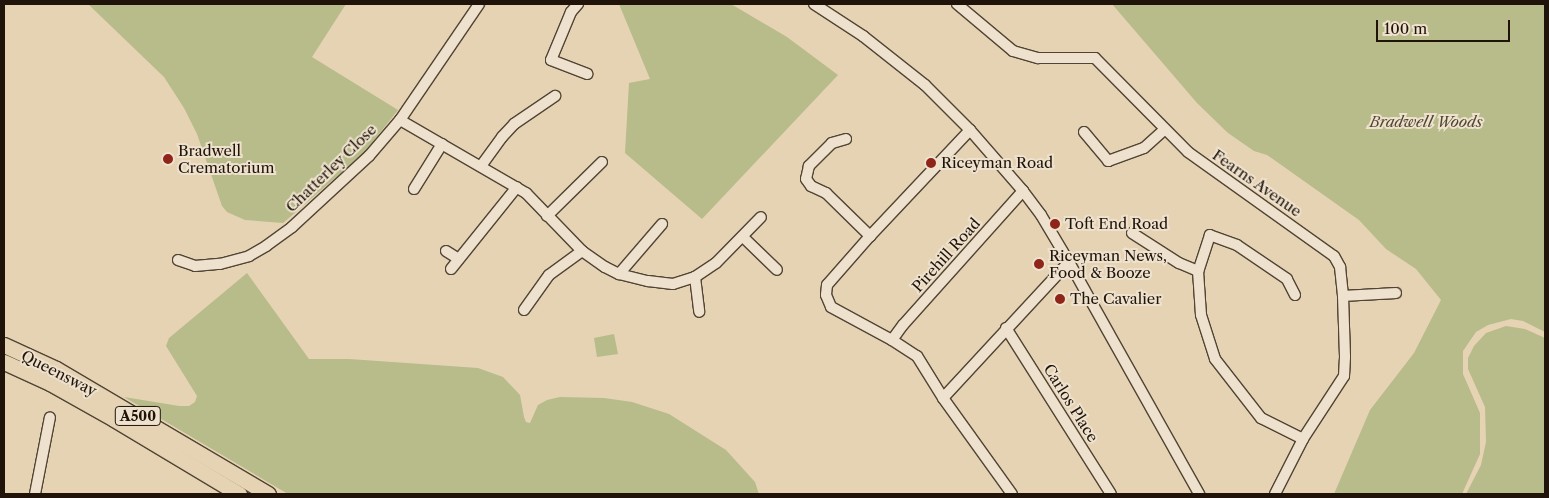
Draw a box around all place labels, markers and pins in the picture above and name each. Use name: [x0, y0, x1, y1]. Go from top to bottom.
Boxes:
place label: Bradwell Crematorium: [178, 141, 275, 176]
marker: Bradwell Crematorium: [162, 153, 174, 165]
place label: Riceyman Road: [941, 154, 1053, 172]
marker: Riceyman Road: [925, 157, 937, 169]
place label: Toft End Road: [1065, 215, 1168, 233]
marker: Toft End Road: [1049, 218, 1061, 230]
place label: Riceyman News, Food & Booze: [1049, 246, 1167, 281]
marker: Riceyman News, Food & Booze: [1033, 258, 1045, 270]
place label: The Cavalier: [1070, 290, 1161, 308]
marker: The Cavalier: [1054, 293, 1066, 305]

